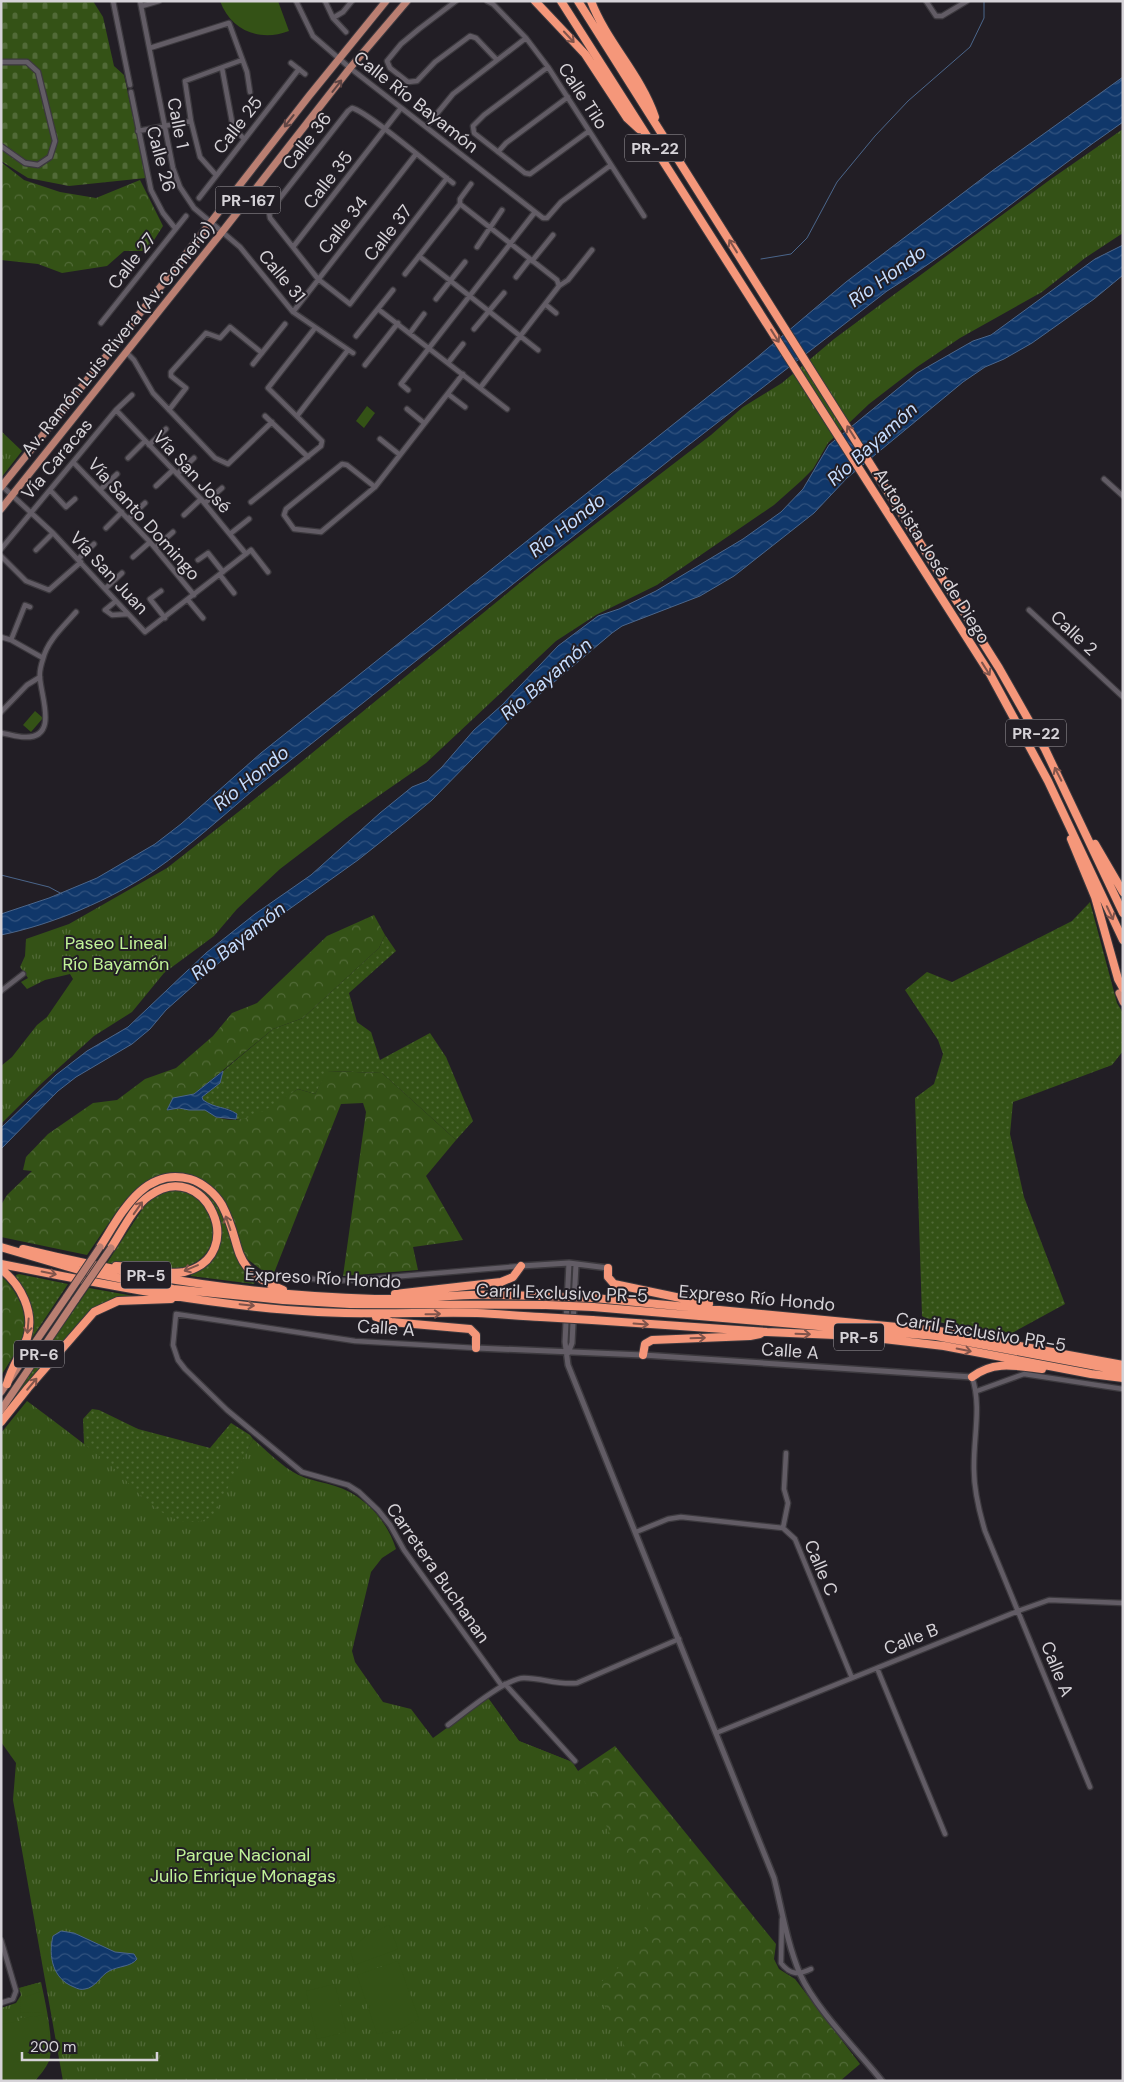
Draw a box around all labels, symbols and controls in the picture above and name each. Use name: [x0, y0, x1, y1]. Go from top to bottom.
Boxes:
one-way arrow: [563, 31, 575, 43]
street label: Calle Río Bayamón: [348, 46, 484, 158]
street label: Calle Tilo: [553, 58, 613, 134]
one-way arrow: [331, 80, 342, 93]
street label: Calle 25: [208, 91, 268, 159]
street label: Calle 1: [161, 96, 195, 150]
street label: Calle 36: [277, 107, 337, 175]
one-way arrow: [284, 114, 295, 127]
street label: Calle 26: [141, 123, 181, 195]
road number: PR-22: [625, 134, 685, 162]
street label: Calle 35: [298, 146, 358, 214]
road number: PR-167: [216, 186, 280, 214]
street label: Calle 34: [313, 191, 373, 259]
street label: Calle 37: [358, 200, 418, 266]
street label: Av. Ramón Luis Rivera (Av. Comerío): [16, 217, 220, 461]
street label: Calle 27: [102, 228, 162, 294]
water label: Río Hondo: [843, 239, 931, 313]
one-way arrow: [727, 240, 737, 254]
street label: Calle 31: [253, 245, 311, 307]
one-way arrow: [770, 329, 780, 343]
water label: Río Bayamón: [821, 397, 923, 491]
street label: Vía Caracas: [16, 413, 98, 505]
street label: Vía San José: [147, 425, 237, 519]
one-way arrow: [845, 426, 855, 440]
street label: Vía Santo Domingo: [82, 452, 206, 586]
street label: Autopista José de Diego: [868, 464, 996, 648]
water label: Río Hondo: [524, 487, 610, 563]
street label: Vía San Juan: [64, 526, 154, 620]
street label: Calle 2: [1045, 605, 1103, 661]
water label: Río Bayamón: [495, 632, 597, 726]
one-way arrow: [981, 662, 991, 676]
road number: PR-22: [1006, 720, 1066, 746]
water label: Río Hondo: [208, 740, 294, 816]
one-way arrow: [1052, 767, 1062, 782]
water label: Río Bayamón: [186, 896, 291, 986]
one-way arrow: [1106, 905, 1116, 920]
park label: Paseo Lineal Río Bayamón: [63, 931, 169, 976]
one-way arrow: [133, 1201, 143, 1215]
one-way arrow: [223, 1216, 233, 1232]
road number: PR-5: [121, 1262, 171, 1288]
street label: Expreso Río Hondo: [244, 1262, 402, 1294]
one-way arrow: [184, 1264, 199, 1274]
one-way arrow: [41, 1269, 57, 1279]
street label: Carril Exclusivo PR-5: [476, 1278, 648, 1308]
street label: Expreso Río Hondo: [678, 1279, 836, 1317]
one-way arrow: [239, 1300, 255, 1310]
street label: Carril Exclusivo PR-5: [894, 1307, 1068, 1357]
one-way arrow: [424, 1309, 441, 1319]
street label: Calle A: [356, 1314, 416, 1342]
one-way arrow: [23, 1318, 33, 1334]
one-way arrow: [632, 1319, 648, 1328]
road number: PR-5: [834, 1324, 884, 1350]
one-way arrow: [794, 1329, 810, 1338]
one-way arrow: [690, 1333, 706, 1342]
street label: Calle A: [760, 1337, 820, 1365]
road number: PR-6: [14, 1340, 64, 1368]
one-way arrow: [956, 1345, 972, 1355]
one-way arrow: [26, 1377, 37, 1390]
street label: Carretera Buchanan: [381, 1498, 495, 1648]
street label: Calle C: [798, 1536, 844, 1600]
street label: Calle B: [880, 1617, 942, 1661]
street label: Calle A: [1035, 1638, 1079, 1700]
park label: Parque Nacional Julio Enrique Monagas: [150, 1843, 336, 1888]
scale bar: [22, 2030, 158, 2062]
text: 200 m: [30, 2037, 76, 2057]

